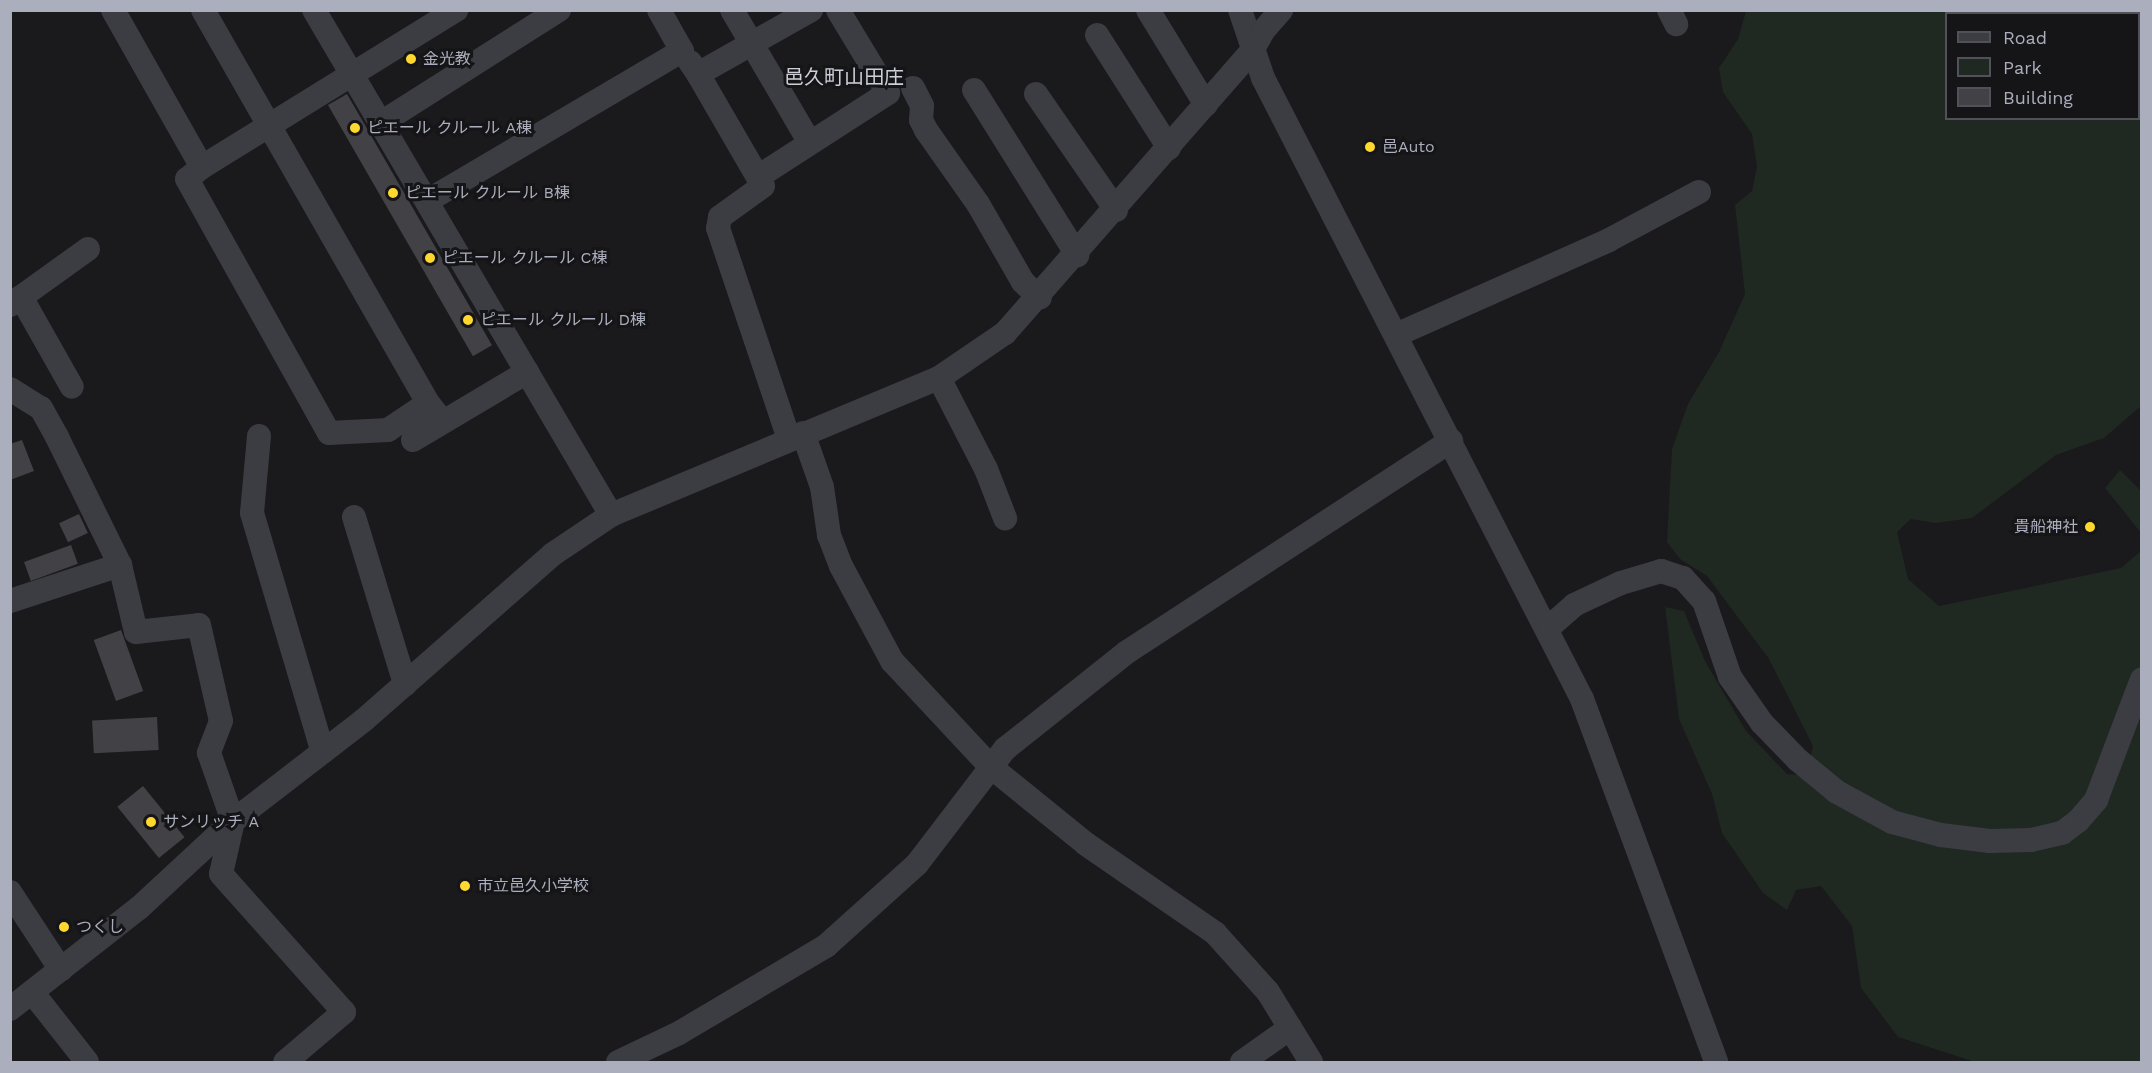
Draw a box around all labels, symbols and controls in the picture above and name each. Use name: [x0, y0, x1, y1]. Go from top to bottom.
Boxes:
legend: [1945, 12, 2140, 120]
text: Road: [2003, 27, 2047, 48]
place label: 金光教: [423, 49, 471, 69]
marker: 金光教: [404, 52, 418, 66]
text: Park: [2003, 57, 2042, 78]
district label: 邑久町山田庄: [784, 65, 904, 89]
text: Building: [2003, 87, 2073, 108]
place label: ピエール クルール A棟: [367, 118, 532, 138]
marker: ピエール クルール A棟: [348, 121, 362, 135]
place label: 邑Auto: [1382, 137, 1435, 157]
marker: 邑Auto: [1363, 140, 1377, 154]
place label: ピエール クルール B棟: [405, 183, 570, 203]
marker: ピエール クルール B棟: [386, 186, 400, 200]
place label: ピエール クルール C棟: [442, 248, 608, 268]
marker: ピエール クルール C棟: [423, 251, 437, 265]
place label: ピエール クルール D棟: [480, 310, 646, 330]
marker: ピエール クルール D棟: [461, 313, 475, 327]
place label: 貴船神社: [2014, 517, 2078, 537]
marker: 貴船神社: [2083, 520, 2097, 534]
place label: サンリッチ A: [163, 812, 259, 832]
marker: サンリッチ A: [144, 815, 158, 829]
place label: 市立邑久小学校: [477, 876, 589, 896]
marker: 市立邑久小学校: [458, 879, 472, 893]
place label: つくし: [76, 917, 124, 937]
marker: つくし: [57, 920, 71, 934]

